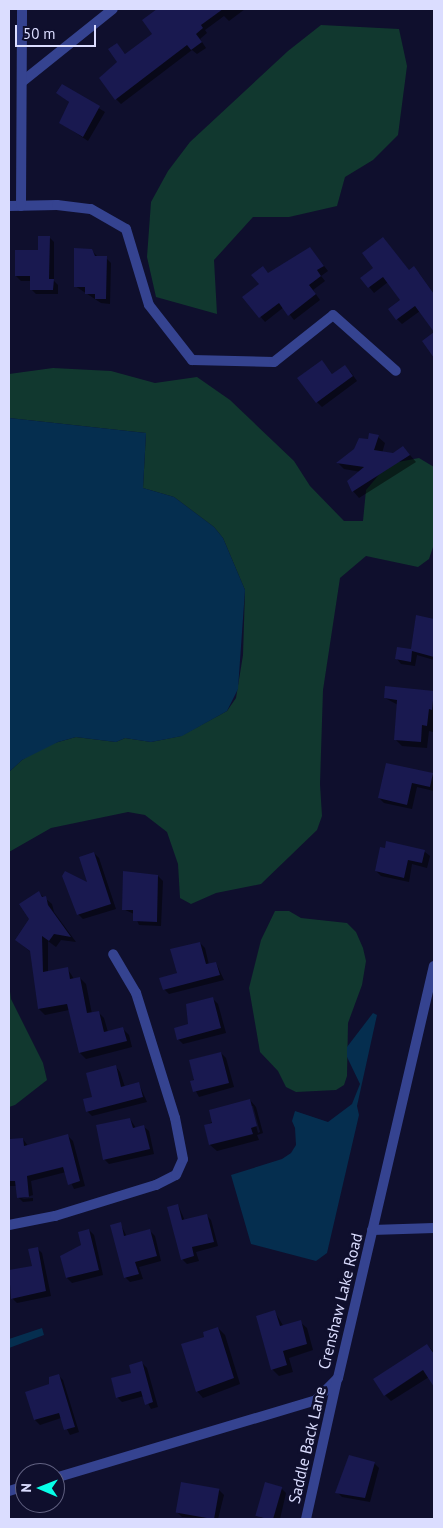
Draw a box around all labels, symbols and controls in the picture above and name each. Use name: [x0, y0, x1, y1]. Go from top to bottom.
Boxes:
scale bar: [18, 15, 99, 47]
text: 50 m: [23, 24, 56, 43]
street label: Crenshaw Lake Road: [314, 1231, 366, 1371]
street label: Saddle Back Lane: [284, 1384, 330, 1506]
north arrow: [15, 1463, 65, 1513]
text: N: [17, 1483, 35, 1493]

